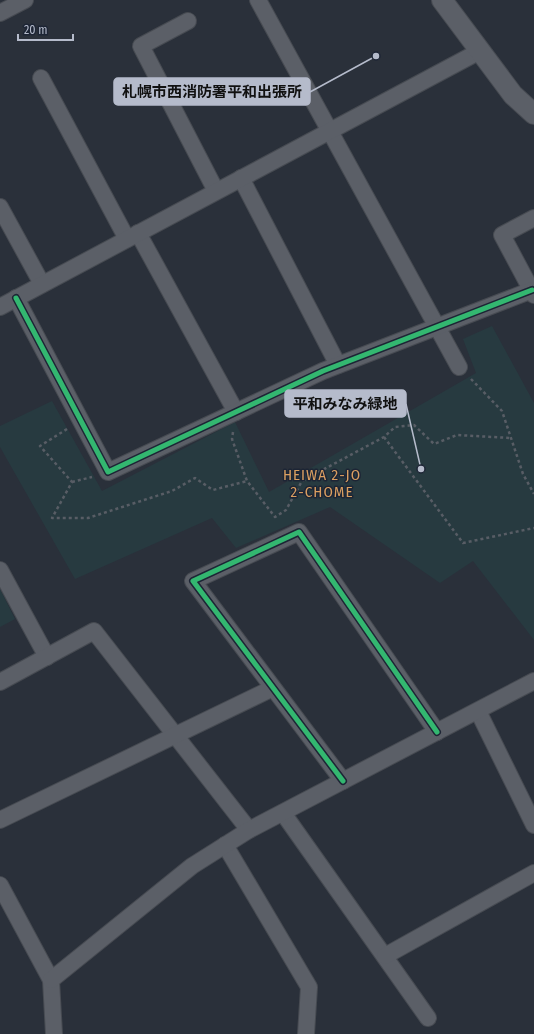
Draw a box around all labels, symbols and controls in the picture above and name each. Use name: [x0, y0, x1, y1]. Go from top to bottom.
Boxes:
scale bar: [18, 16, 73, 42]
text: 20 m: [24, 23, 48, 37]
callout: 札幌市西消防署平和出張所: [114, 78, 310, 105]
text: 札幌市西消防署平和出張所: [122, 83, 302, 101]
callout: 平和みなみ緑地: [285, 390, 406, 417]
text: 平和みなみ緑地: [292, 395, 398, 413]
district label: HEIWA 2-JO 2-CHOME: [283, 466, 361, 501]

